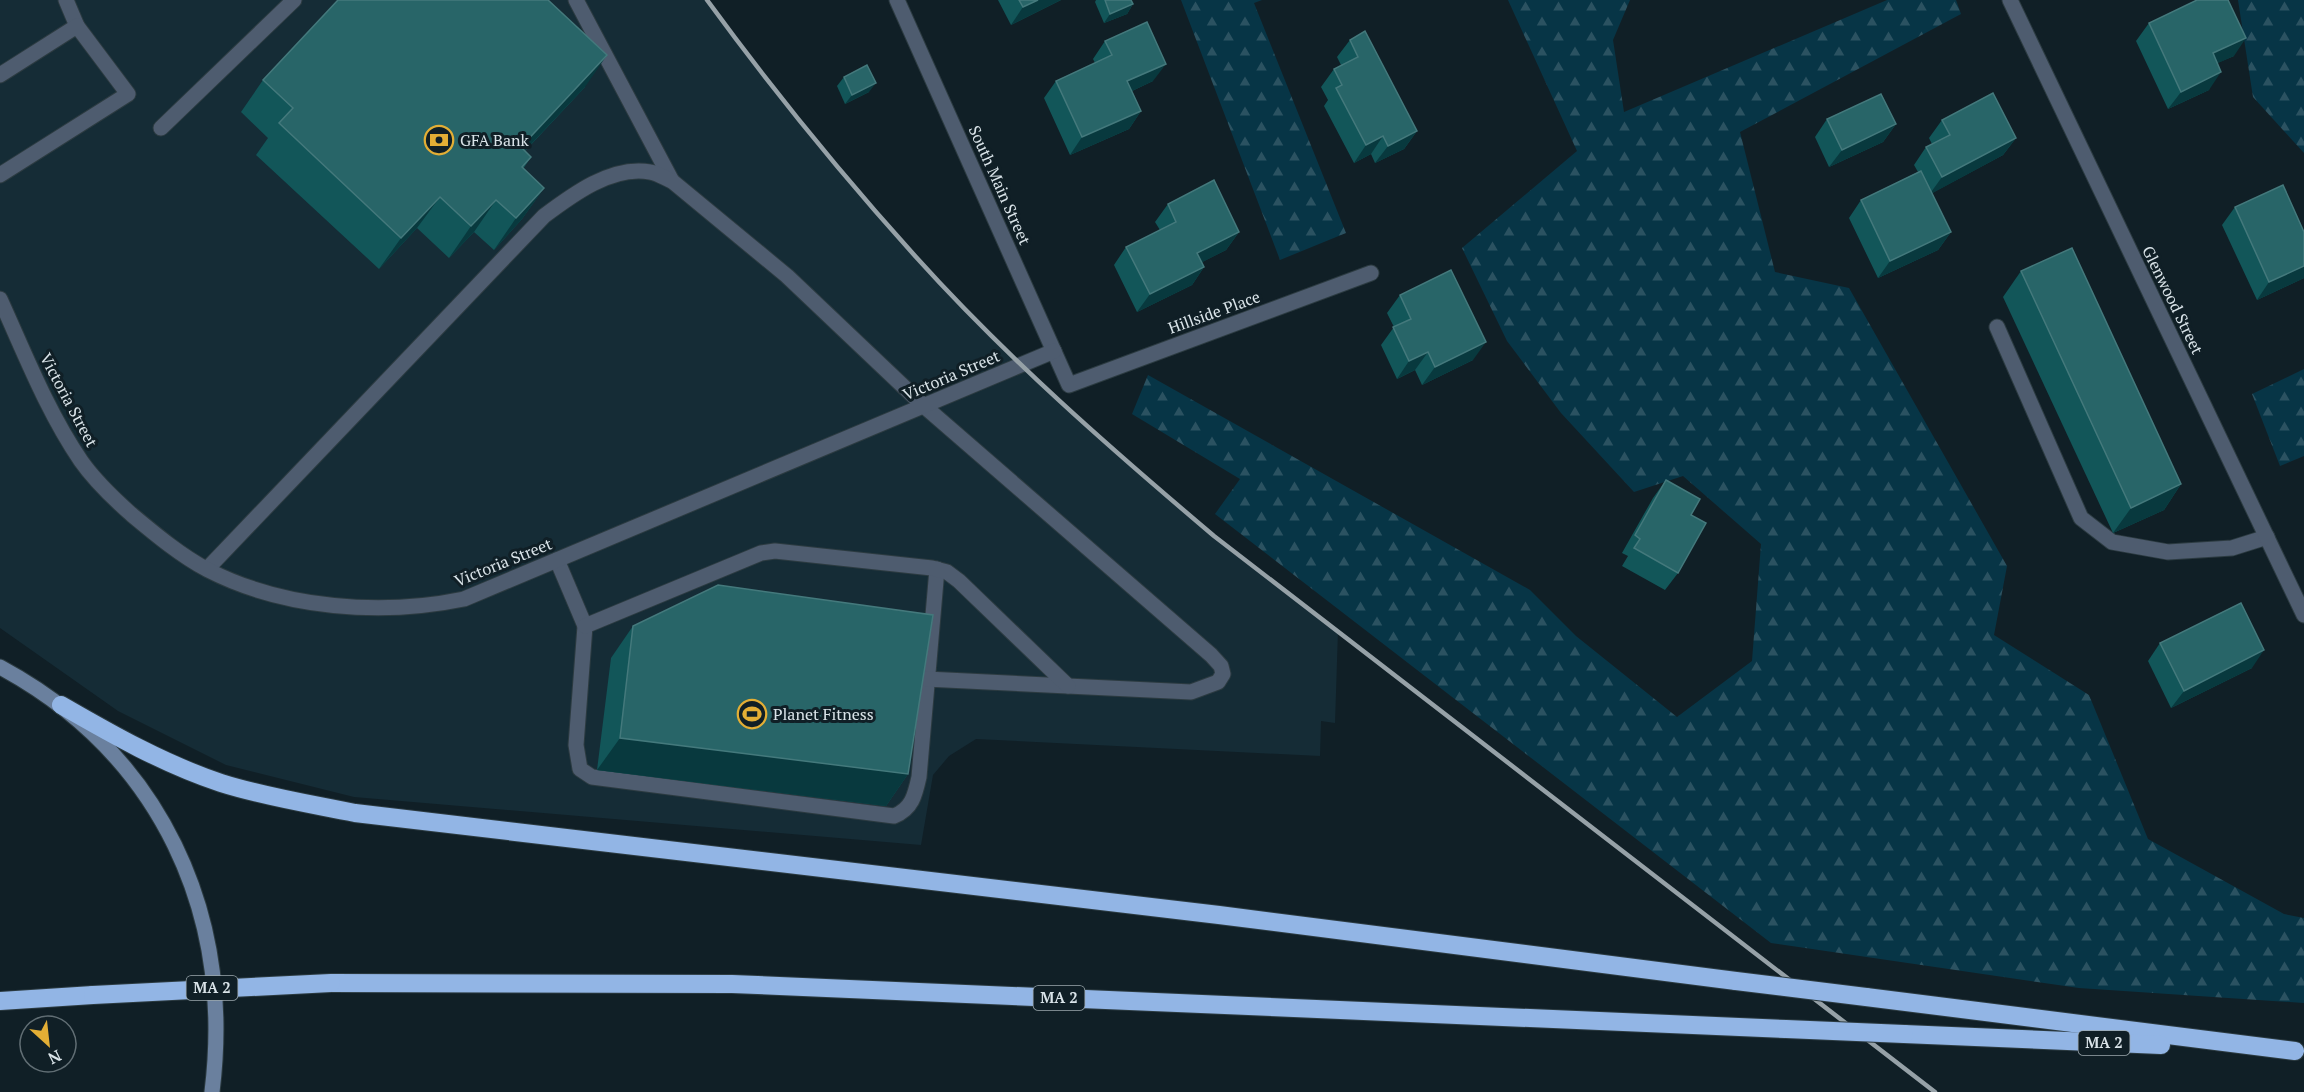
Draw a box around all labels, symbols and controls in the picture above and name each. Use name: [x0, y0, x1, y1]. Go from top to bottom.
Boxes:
street label: South Main Street: [964, 122, 1036, 248]
bank icon: GFA Bank: [423, 124, 455, 156]
place label: GFA Bank: [460, 129, 529, 151]
street label: Glenwood Street: [2137, 242, 2209, 358]
street label: Hillside Place: [1165, 285, 1263, 339]
street label: Victoria Street: [899, 345, 1003, 405]
street label: Victoria Street: [35, 349, 103, 451]
street label: Victoria Street: [451, 532, 555, 592]
sports icon: Planet Fitness: [736, 698, 768, 730]
place label: Planet Fitness: [773, 703, 874, 725]
road number: MA 2: [186, 976, 238, 1000]
road number: MA 2: [1034, 986, 1084, 1010]
north arrow: [18, 1014, 78, 1074]
road number: MA 2: [2078, 1031, 2130, 1055]
text: N: [44, 1045, 65, 1070]

